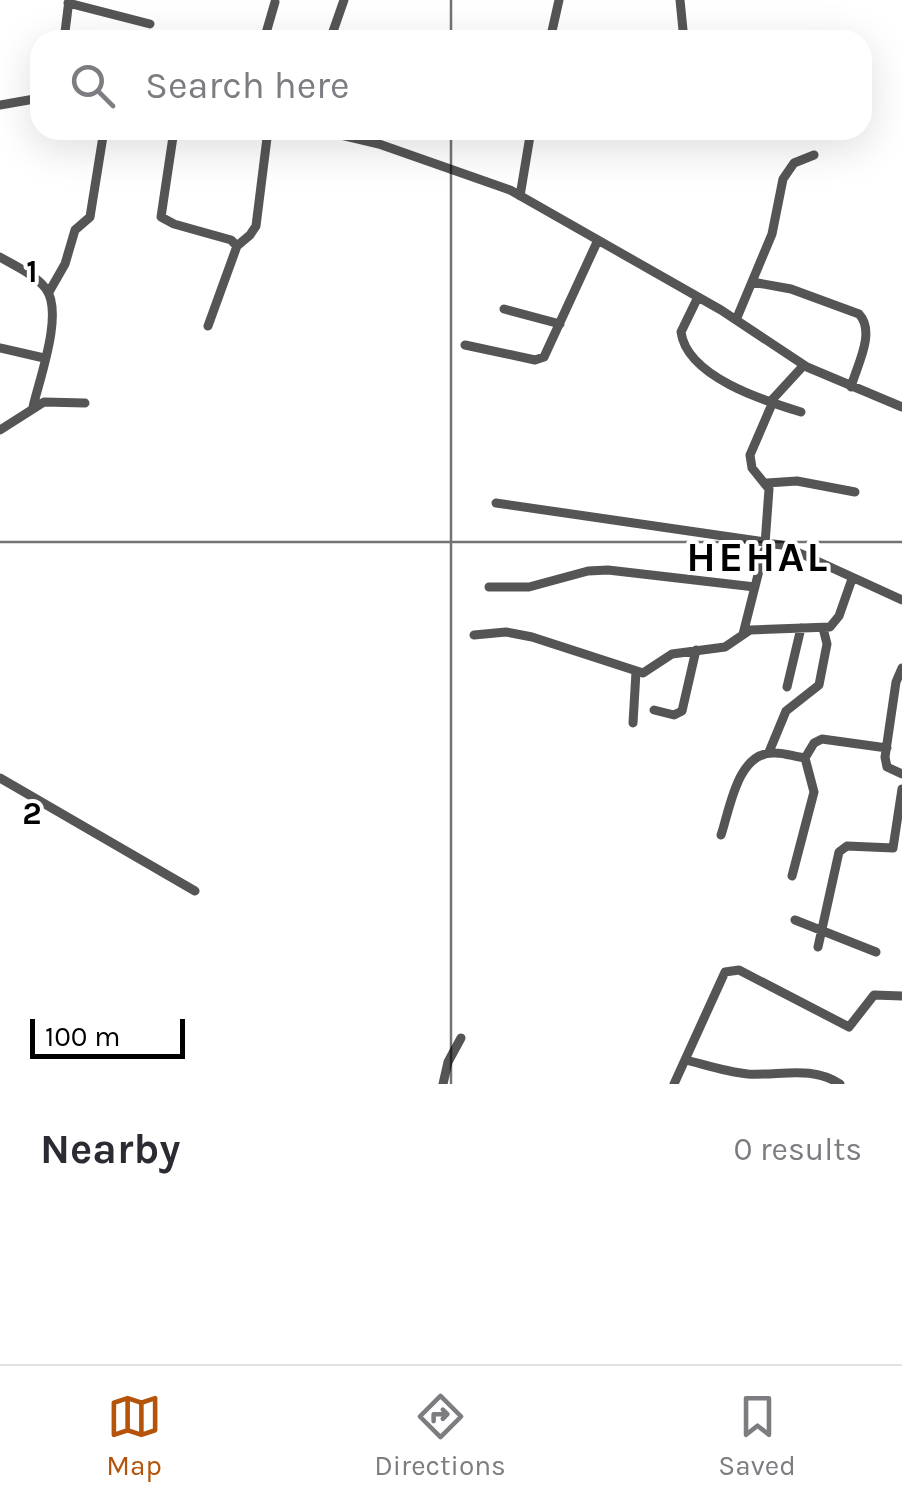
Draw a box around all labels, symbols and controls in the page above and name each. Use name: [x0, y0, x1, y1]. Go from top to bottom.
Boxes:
search box: [30, 30, 872, 140]
icon: search: [65, 58, 120, 113]
text: Search here: [145, 63, 349, 108]
text: 1: [26, 253, 38, 290]
district label: HEHAL: [686, 532, 830, 582]
text: 2: [22, 795, 42, 832]
scale bar: [30, 1014, 185, 1058]
text: 100 m: [45, 1020, 120, 1053]
text: Nearby: [40, 1124, 180, 1174]
text: 0 results: [733, 1131, 862, 1168]
tab: Map: [106, 1389, 162, 1482]
tab: Directions: [374, 1389, 506, 1482]
tab: Saved: [718, 1389, 796, 1482]

